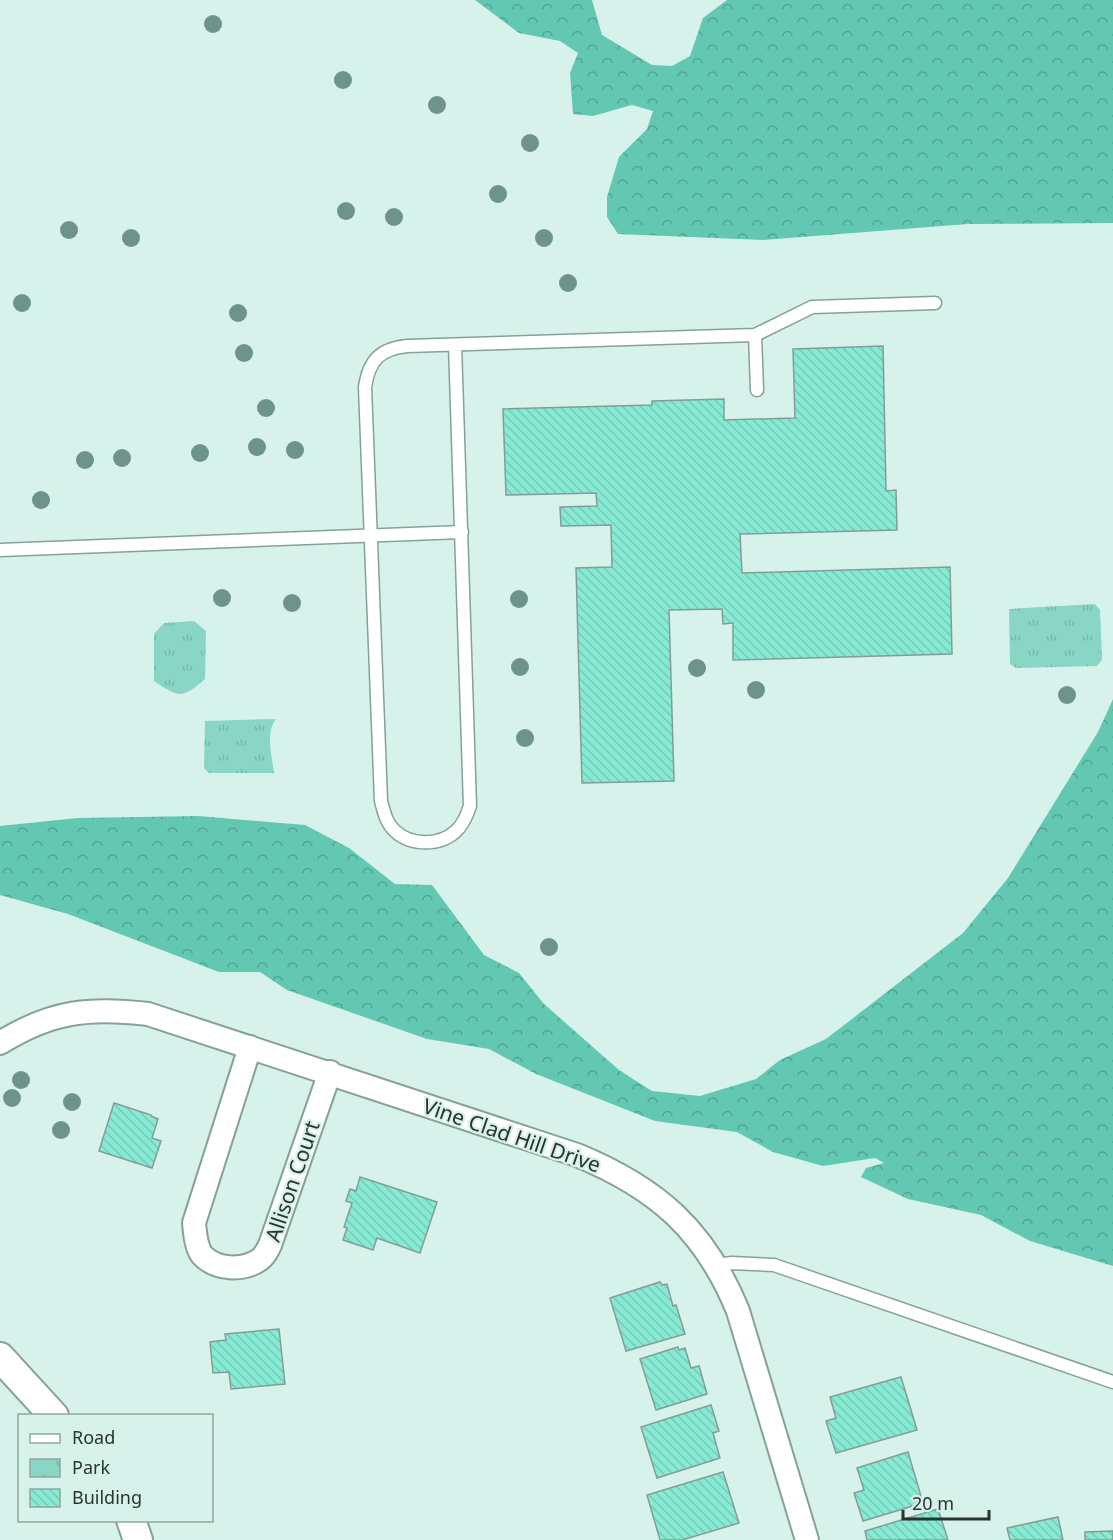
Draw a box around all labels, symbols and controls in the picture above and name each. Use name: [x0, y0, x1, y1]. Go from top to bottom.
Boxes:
street label: Vine Clad Hill Drive: [419, 1091, 605, 1179]
street label: Allison Court: [258, 1116, 326, 1245]
legend: [18, 1414, 213, 1522]
text: Road: [72, 1425, 115, 1449]
text: Park: [72, 1455, 110, 1479]
scale bar: [903, 1483, 988, 1521]
text: Building: [72, 1485, 142, 1509]
text: 20 m: [912, 1491, 954, 1515]

